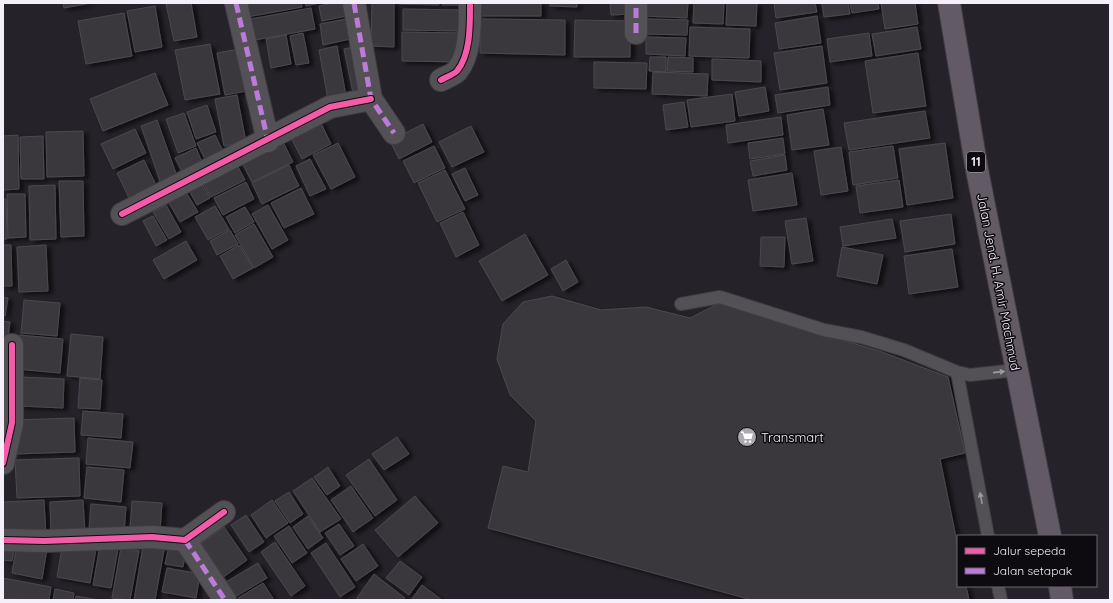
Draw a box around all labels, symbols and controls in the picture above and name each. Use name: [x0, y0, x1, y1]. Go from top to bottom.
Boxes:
road number: 11: [967, 152, 985, 172]
street label: Jalan Jend. H. Amir Machmud: [974, 192, 1024, 372]
one-way arrow: [993, 368, 1005, 375]
supermarket icon: Transmart: [736, 426, 758, 448]
place label: Transmart: [761, 429, 824, 445]
one-way arrow: [978, 492, 984, 504]
legend: [957, 535, 1097, 587]
text: Jalur sepeda: [993, 543, 1066, 558]
text: Jalan setapak: [993, 563, 1072, 578]

